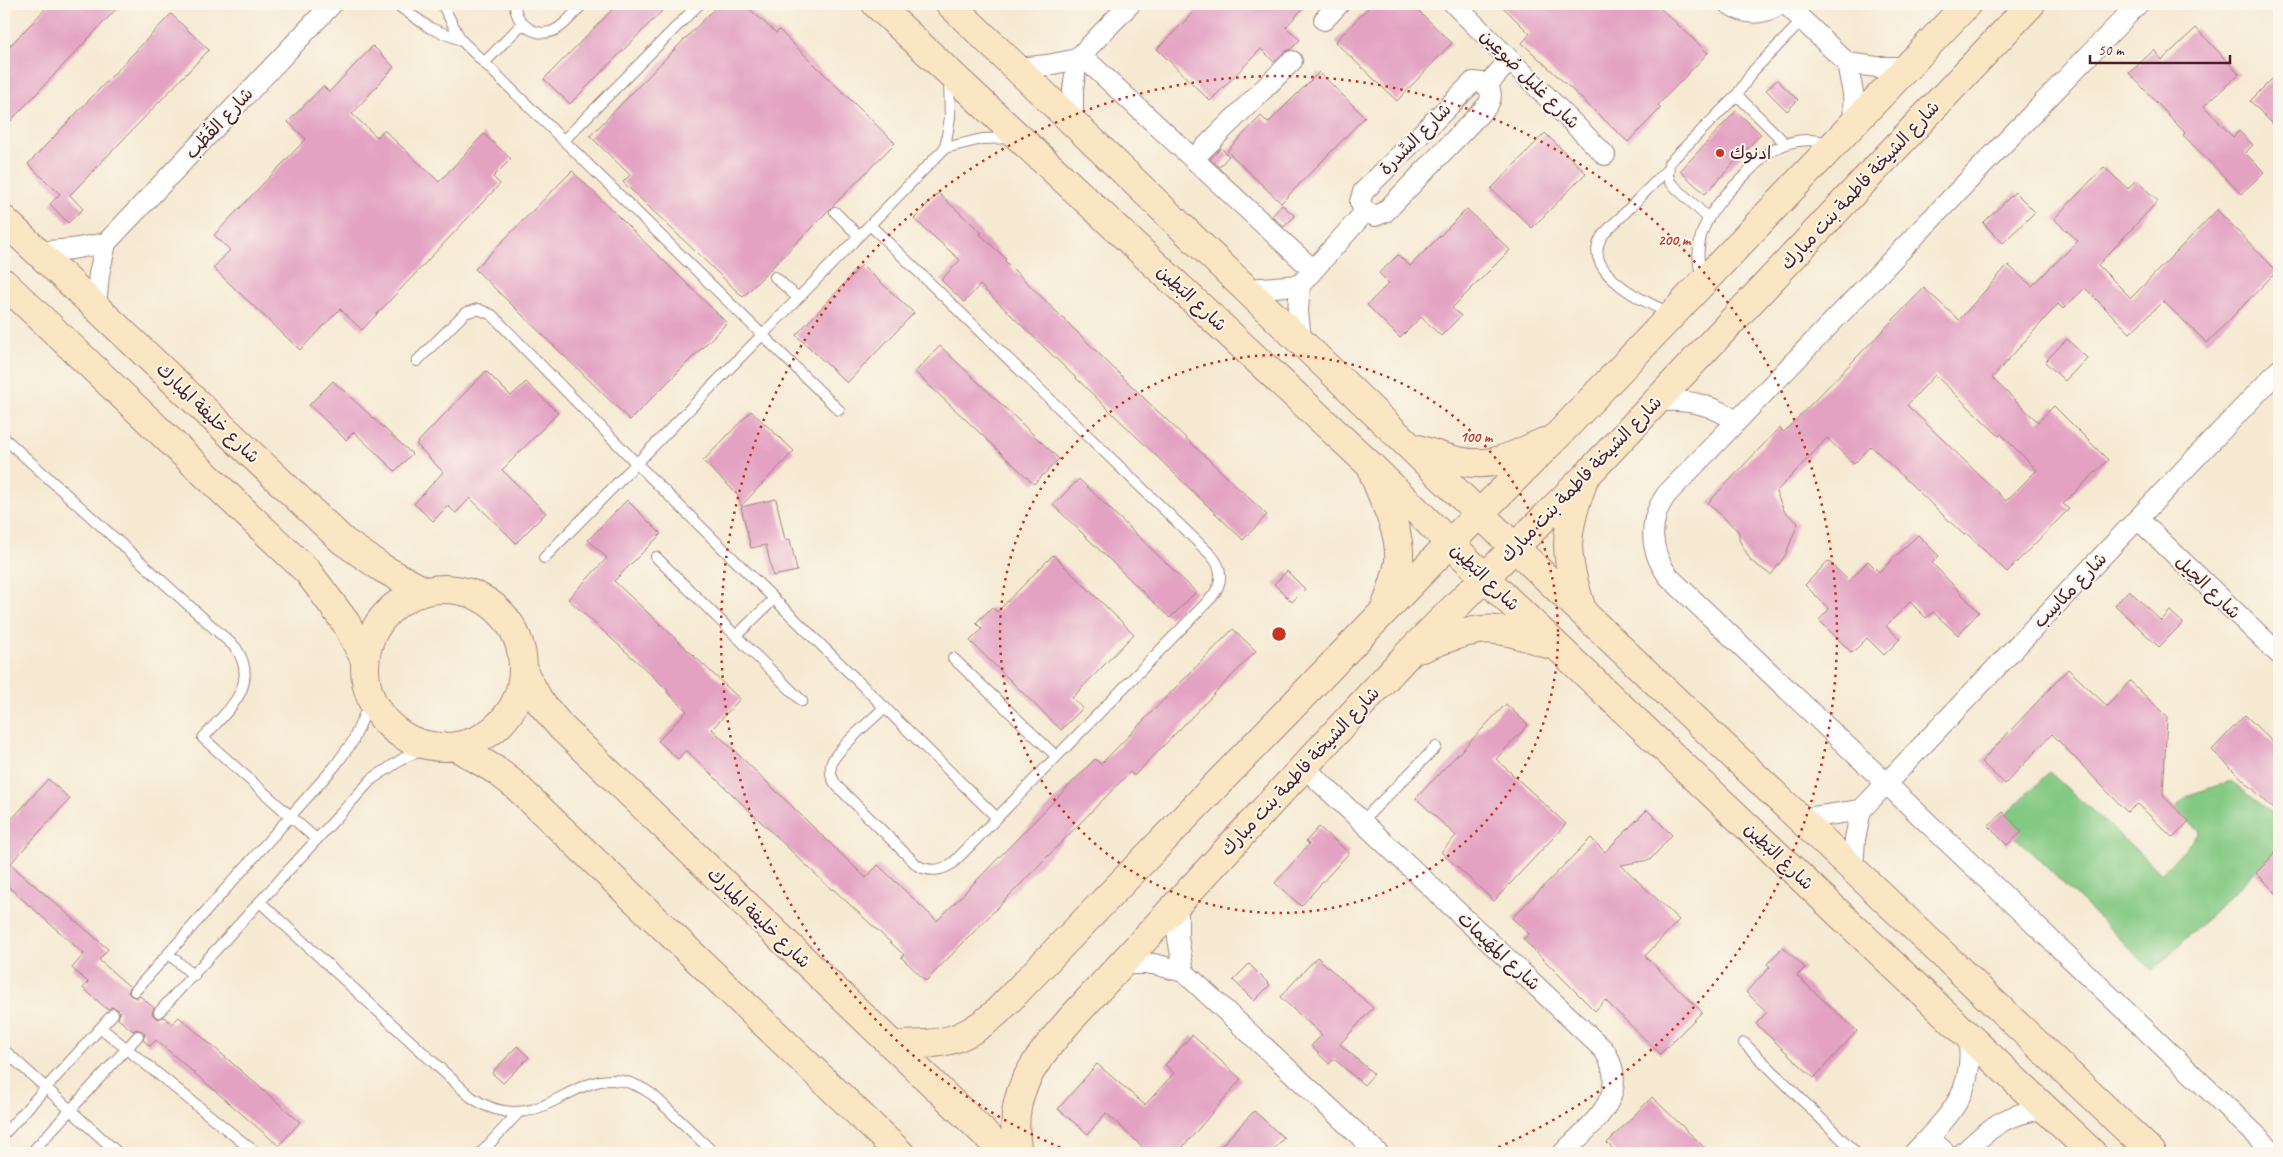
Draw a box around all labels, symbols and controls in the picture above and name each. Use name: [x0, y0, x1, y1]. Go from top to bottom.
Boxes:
street label: شارع غليل صُوعِين: [1475, 25, 1584, 134]
scale bar: [2090, 32, 2230, 64]
text: 50 m: [2098, 41, 2125, 60]
street label: شارع القُطُب: [179, 82, 258, 164]
street label: شارع الشيخة فاطمة بنت مبارك: [1776, 96, 1945, 275]
street label: شارع السِّدرة: [1374, 98, 1456, 180]
place label: ادنوك: [1730, 142, 1772, 164]
marker: ادنوك: [1714, 147, 1726, 159]
text: 200 m: [1658, 231, 1692, 250]
street label: شارع البَطِين: [1152, 260, 1232, 337]
street label: شارع خليفة المبارك: [151, 358, 264, 469]
street label: شارع الشيخة فاطمة بنت مبارك: [1496, 391, 1667, 568]
text: 100 m: [1460, 428, 1494, 447]
street label: شارع البَطِين: [1445, 539, 1524, 616]
street label: شارع مكاسِب: [2029, 548, 2112, 633]
street label: شارع الحِيل: [2170, 550, 2245, 624]
centre of rings: [1270, 625, 1288, 643]
street label: شارع الشيخة فاطمة بنت مبارك: [1216, 682, 1385, 861]
street label: شارع البَطِين: [1739, 818, 1818, 895]
street label: شارع خليفة المبارك: [702, 863, 815, 974]
street label: شارع المهَيمات: [1452, 907, 1545, 996]

